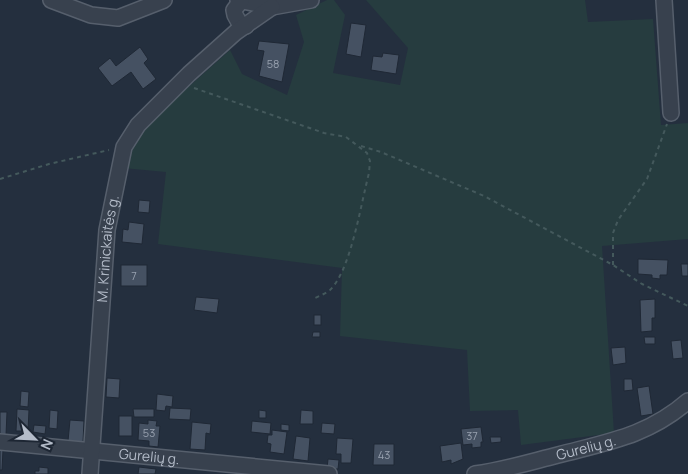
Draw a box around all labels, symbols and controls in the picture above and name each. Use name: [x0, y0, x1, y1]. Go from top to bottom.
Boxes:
house number: 58: [267, 56, 279, 71]
street label: M. Krinickaitės g.: [92, 193, 123, 303]
house number: 7: [131, 268, 137, 283]
north arrow: [10, 414, 60, 464]
house number: 53: [143, 425, 155, 440]
house number: 37: [466, 428, 478, 443]
street label: Gurelių g.: [554, 430, 618, 464]
text: N: [37, 436, 58, 453]
street label: Gurelių g.: [118, 444, 181, 468]
house number: 43: [378, 447, 390, 462]

